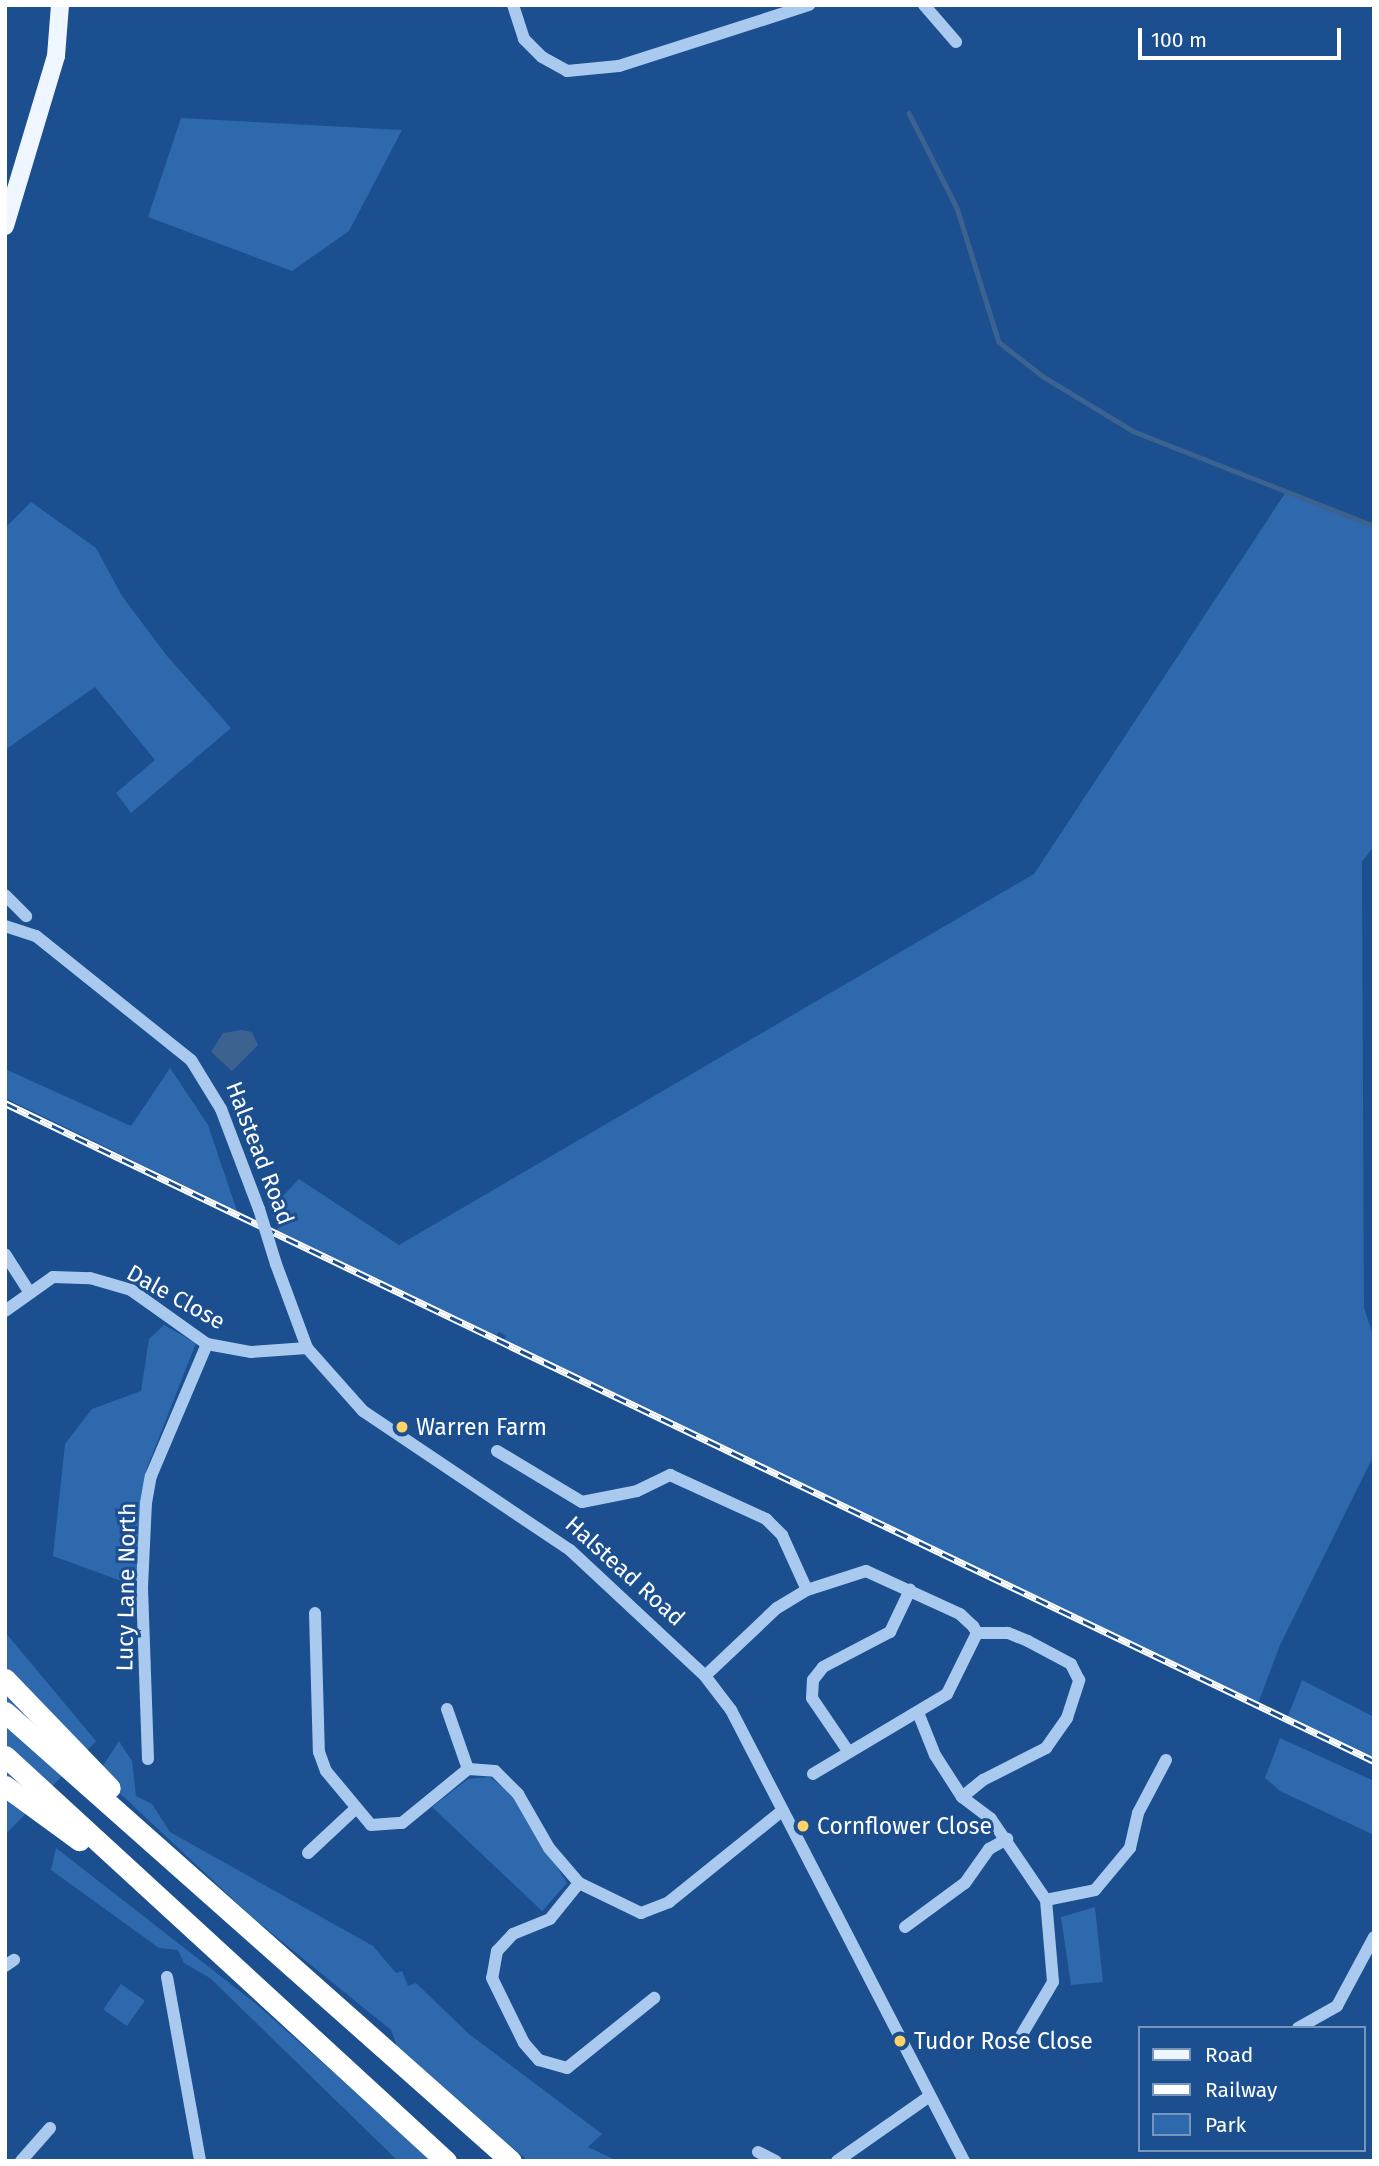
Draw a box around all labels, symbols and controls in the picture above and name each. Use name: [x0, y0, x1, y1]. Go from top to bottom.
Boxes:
scale bar: [1141, 14, 1344, 58]
text: 100 m: [1151, 27, 1207, 53]
street label: Halstead Road: [220, 1078, 300, 1228]
street label: Dale Close: [122, 1259, 230, 1335]
place label: Warren Farm: [416, 1413, 547, 1441]
marker: Warren Farm: [394, 1419, 410, 1435]
street label: Lucy Lane North: [111, 1503, 141, 1671]
street label: Halstead Road: [560, 1510, 690, 1632]
place label: Cornflower Close: [817, 1812, 992, 1840]
marker: Cornflower Close: [795, 1818, 811, 1834]
legend: [1138, 2026, 1365, 2152]
place label: Tudor Rose Close: [914, 2027, 1093, 2055]
marker: Tudor Rose Close: [892, 2033, 908, 2049]
text: Road: [1205, 2042, 1253, 2068]
text: Railway: [1205, 2077, 1277, 2103]
text: Park: [1205, 2112, 1246, 2138]

